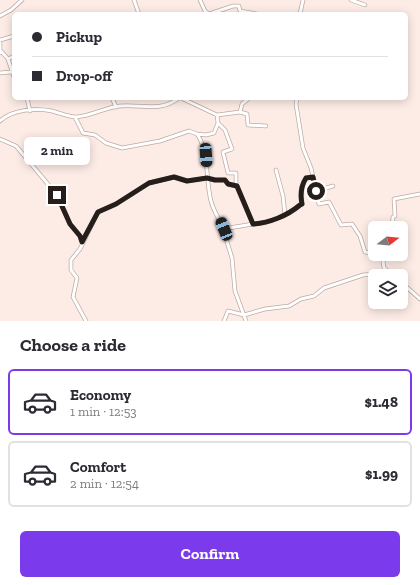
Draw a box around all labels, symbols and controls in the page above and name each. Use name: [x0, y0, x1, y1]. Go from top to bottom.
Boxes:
text: Pickup: [56, 28, 102, 46]
text: Drop-off: [56, 67, 112, 85]
callout: 2 min: [24, 137, 90, 165]
text: 2 min: [41, 143, 73, 158]
car: [199, 143, 213, 167]
route start: [307, 182, 325, 200]
route end: [48, 186, 66, 204]
car: [214, 216, 234, 242]
north arrow: [368, 221, 408, 261]
map controls: [368, 221, 408, 309]
button: layers: [368, 269, 408, 309]
text: Choose a ride: [20, 334, 126, 356]
icon: car: [22, 384, 58, 420]
text: Economy: [70, 386, 131, 404]
text: $1.48: [365, 393, 398, 411]
text: 1 min · 12:53: [70, 404, 137, 419]
icon: car: [22, 456, 58, 492]
text: Comfort: [70, 458, 126, 476]
text: $1.99: [365, 465, 398, 483]
text: 2 min · 12:54: [70, 476, 139, 491]
button: Confirm: [20, 531, 400, 577]

